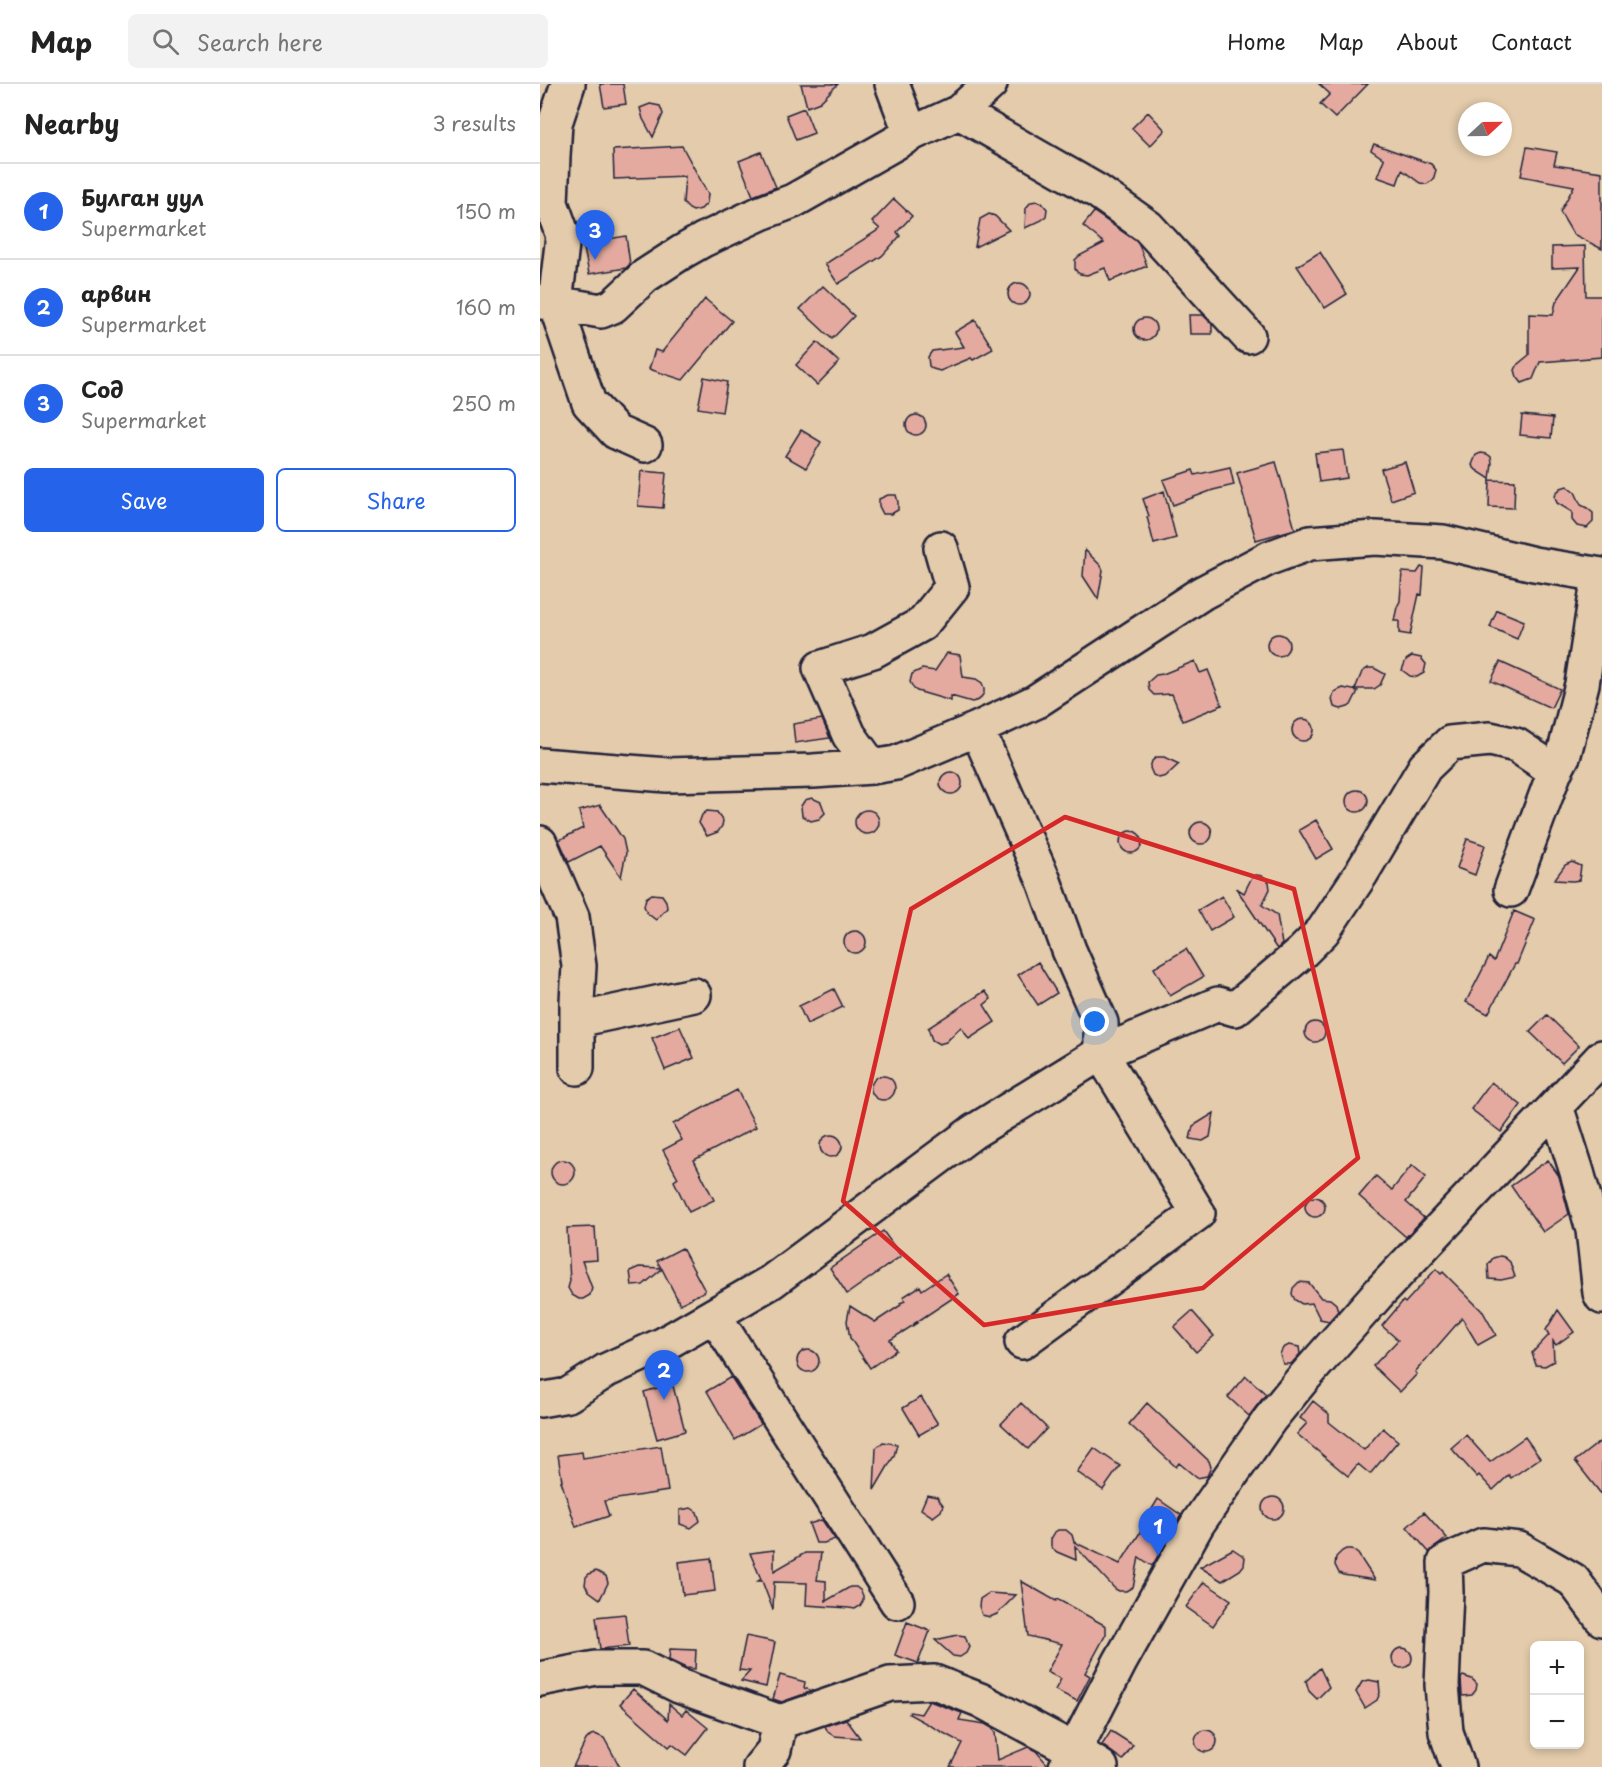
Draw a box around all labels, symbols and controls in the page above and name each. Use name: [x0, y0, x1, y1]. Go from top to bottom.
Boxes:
search box: [128, 14, 548, 68]
text: Map: [30, 20, 92, 63]
icon: search: [149, 25, 182, 58]
text: Search here: [197, 25, 323, 58]
text: Home: [1227, 25, 1286, 57]
text: Map: [1319, 25, 1364, 57]
text: About: [1397, 25, 1458, 57]
text: Contact: [1491, 25, 1572, 57]
north arrow: [1458, 102, 1512, 156]
text: Nearby: [24, 104, 119, 143]
text: 3 results: [433, 108, 516, 138]
text: Булган уул: [81, 180, 204, 213]
text: 1: [39, 196, 48, 226]
text: 150 m: [456, 196, 516, 226]
pin: 3: [576, 210, 614, 260]
text: Supermarket: [81, 213, 207, 243]
text: арвин: [81, 276, 152, 309]
text: 2: [36, 292, 51, 322]
text: 160 m: [456, 292, 516, 322]
text: Supermarket: [81, 309, 207, 339]
text: Сод: [81, 372, 123, 405]
text: 3: [37, 388, 50, 418]
text: 250 m: [452, 388, 516, 418]
text: Supermarket: [81, 405, 207, 435]
button: Save: [24, 468, 264, 532]
button: Share: [276, 468, 516, 532]
your location: [1080, 1007, 1109, 1036]
pin: 2: [644, 1350, 684, 1400]
pin: 1: [1138, 1506, 1178, 1556]
map controls: [1530, 1641, 1584, 1749]
button: +: [1530, 1641, 1584, 1695]
button: −: [1530, 1695, 1584, 1749]

